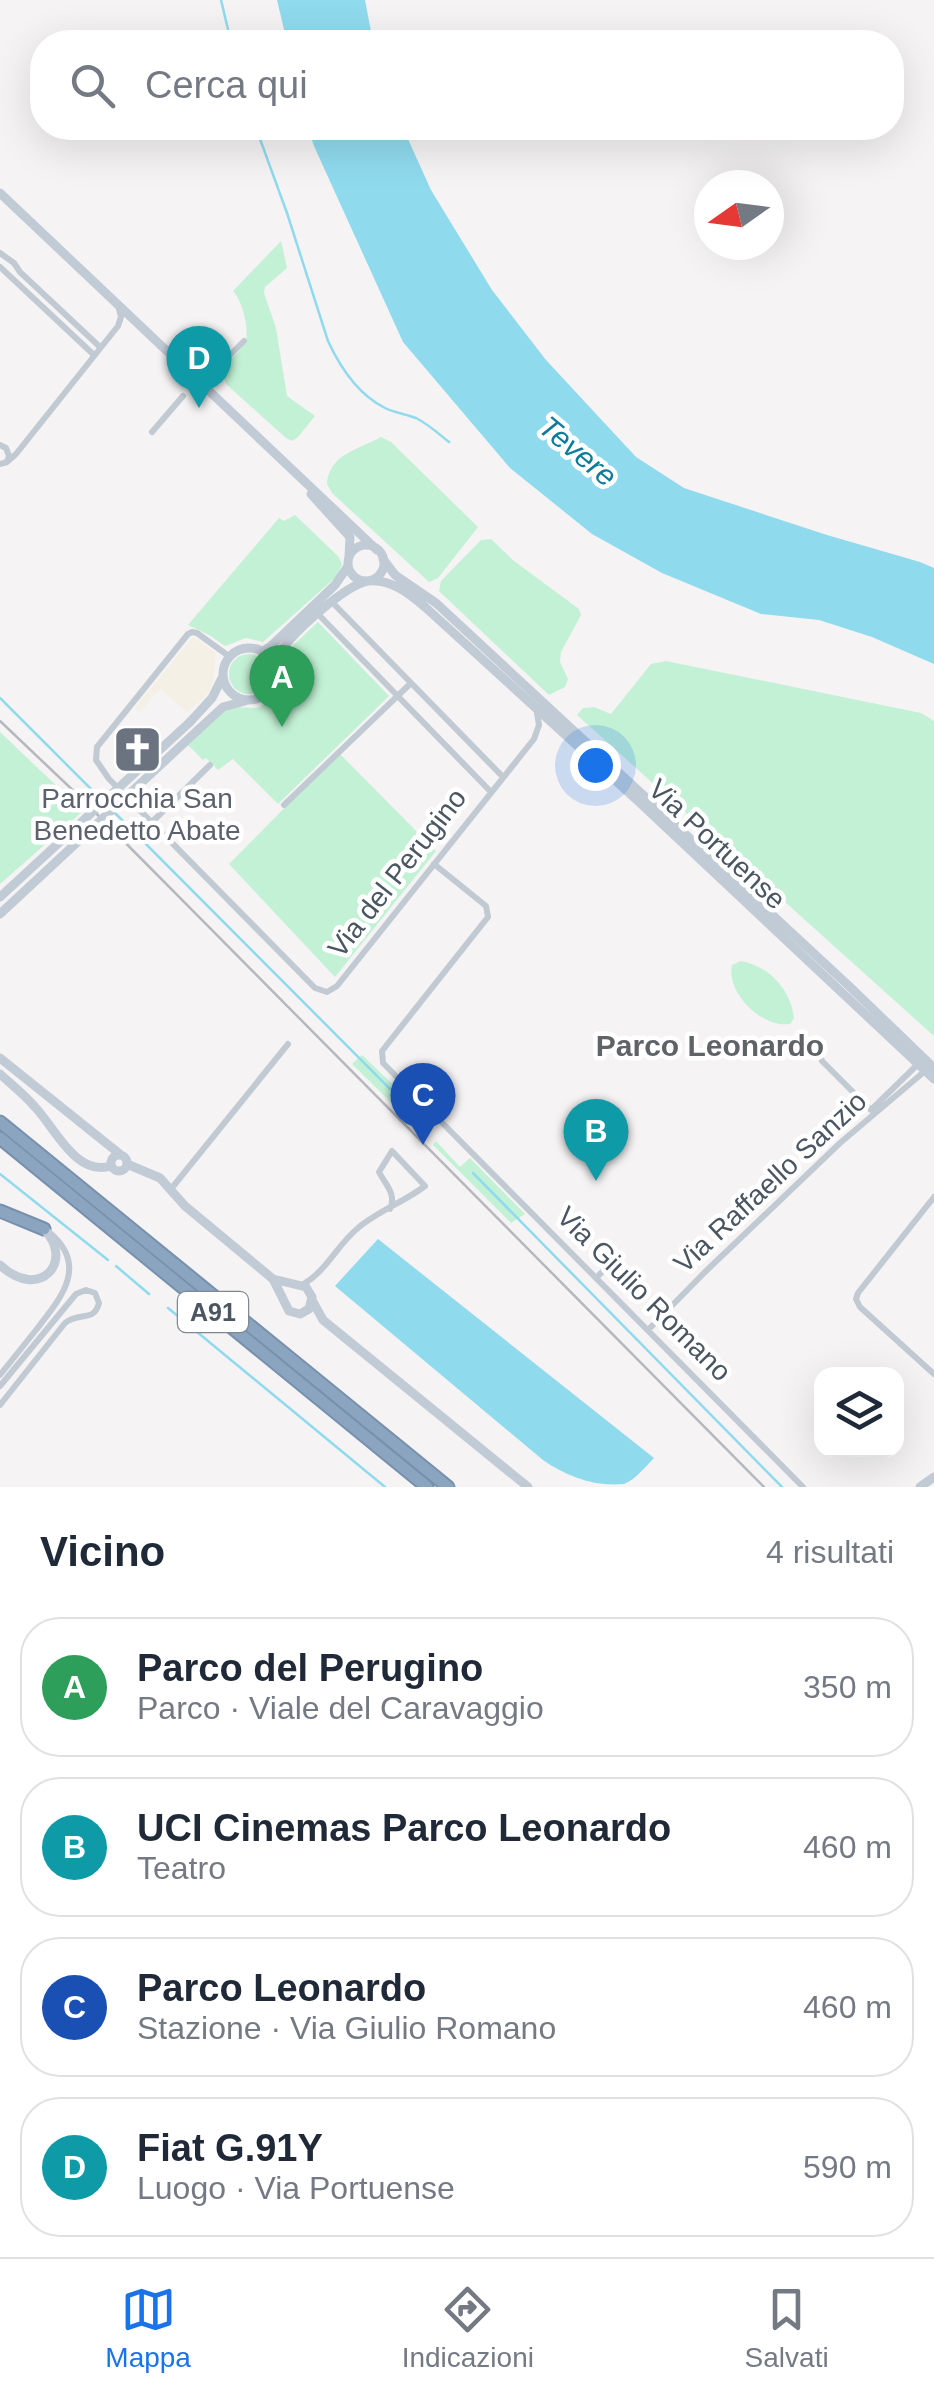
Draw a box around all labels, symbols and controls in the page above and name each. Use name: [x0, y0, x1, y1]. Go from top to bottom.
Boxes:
search box: [30, 30, 904, 140]
icon: search: [65, 58, 120, 113]
text: Cerca qui: [145, 64, 308, 106]
north arrow: [694, 170, 784, 260]
pin: D: [166, 326, 232, 408]
water label: Tevere: [533, 409, 623, 493]
pin: A: [250, 644, 314, 727]
church icon: Parrocchia San Benedetto Abate: [111, 724, 163, 776]
your location: [570, 740, 621, 791]
street label: Via Portuense: [642, 773, 792, 915]
place label: Parrocchia San Benedetto Abate: [33, 783, 241, 846]
street label: Via del Perugino: [322, 783, 472, 963]
district label: Parco Leonardo: [596, 1029, 824, 1062]
pin: C: [390, 1062, 456, 1145]
street label: Via Raffaello Sanzio: [668, 1085, 872, 1279]
pin: B: [564, 1098, 628, 1181]
street label: Via Giulio Romano: [551, 1201, 737, 1387]
road number: A91: [178, 1292, 248, 1332]
map controls: [814, 1367, 904, 1457]
button: layers: [814, 1367, 904, 1457]
text: Vicino: [40, 1528, 165, 1575]
text: 4 risultati: [766, 1534, 894, 1570]
text: Parco del Perugino: [137, 1647, 483, 1689]
text: A: [63, 1669, 86, 1705]
text: 350 m: [803, 1669, 892, 1705]
text: Parco · Viale del Caravaggio: [137, 1690, 544, 1726]
text: UCI Cinemas Parco Leonardo: [137, 1807, 671, 1849]
text: B: [63, 1829, 86, 1865]
text: 460 m: [803, 1829, 892, 1865]
text: Teatro: [137, 1850, 226, 1886]
text: Parco Leonardo: [137, 1967, 426, 2009]
text: C: [63, 1989, 86, 2025]
text: 460 m: [803, 1989, 892, 2025]
text: Stazione · Via Giulio Romano: [137, 2010, 556, 2046]
text: Fiat G.91Y: [137, 2127, 323, 2169]
text: D: [63, 2149, 86, 2185]
text: 590 m: [803, 2149, 892, 2185]
text: Luogo · Via Portuense: [137, 2170, 455, 2206]
tab: Mappa: [105, 2282, 191, 2374]
tab: Indicazioni: [402, 2282, 534, 2374]
tab: Salvati: [745, 2282, 829, 2374]

